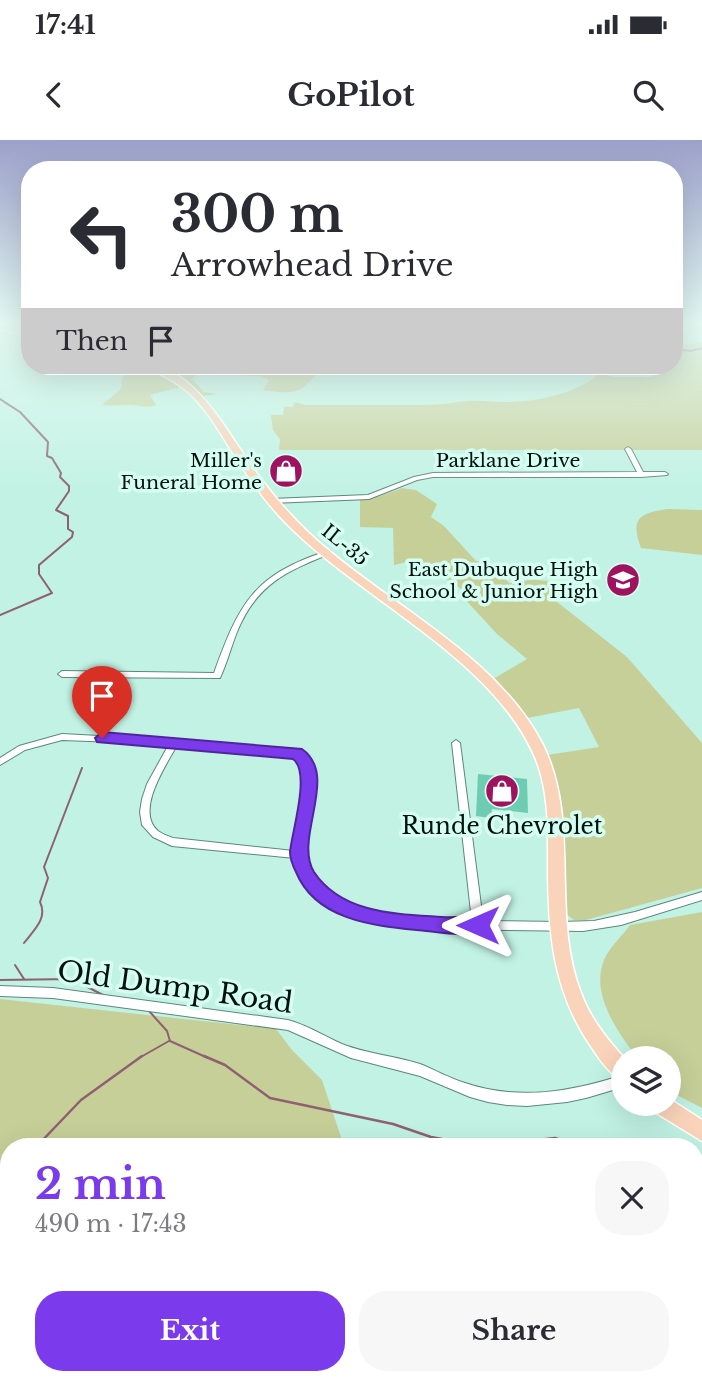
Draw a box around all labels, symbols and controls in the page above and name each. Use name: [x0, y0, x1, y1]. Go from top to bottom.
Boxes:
text: 17:41: [35, 9, 96, 41]
text: GoPilot: [287, 75, 415, 115]
icon: back: [35, 76, 73, 114]
icon: search: [629, 76, 667, 114]
text: 300 m: [171, 184, 343, 245]
icon: left: [56, 189, 147, 280]
text: Arrowhead Drive: [171, 245, 454, 285]
icon: arrive: [142, 322, 180, 360]
text: Then: [56, 325, 128, 357]
place label: Miller's Funeral Home: [121, 449, 262, 494]
street label: Parklane Drive: [436, 449, 580, 472]
shop icon: Miller's Funeral Home: [267, 452, 305, 490]
street label: IL-35: [317, 519, 373, 571]
place label: East Dubuque High School & Junior High: [390, 558, 598, 603]
school or university icon: East Dubuque High School & Junior High: [604, 561, 642, 599]
pin: [72, 666, 132, 738]
icon: arrive: [83, 677, 121, 715]
shop icon: Runde Chevrolet: [483, 772, 521, 810]
place label: Runde Chevrolet: [402, 812, 603, 840]
position arrow: [441, 888, 515, 962]
street label: Old Dump Road: [55, 953, 295, 1021]
map controls: [611, 1046, 681, 1116]
button: layers: [611, 1046, 681, 1116]
text: 2 min: [35, 1158, 166, 1210]
button: close: [595, 1161, 669, 1235]
text: 490 m · 17:43: [35, 1210, 187, 1238]
button: Exit: [35, 1291, 345, 1371]
button: Share: [359, 1291, 669, 1371]

